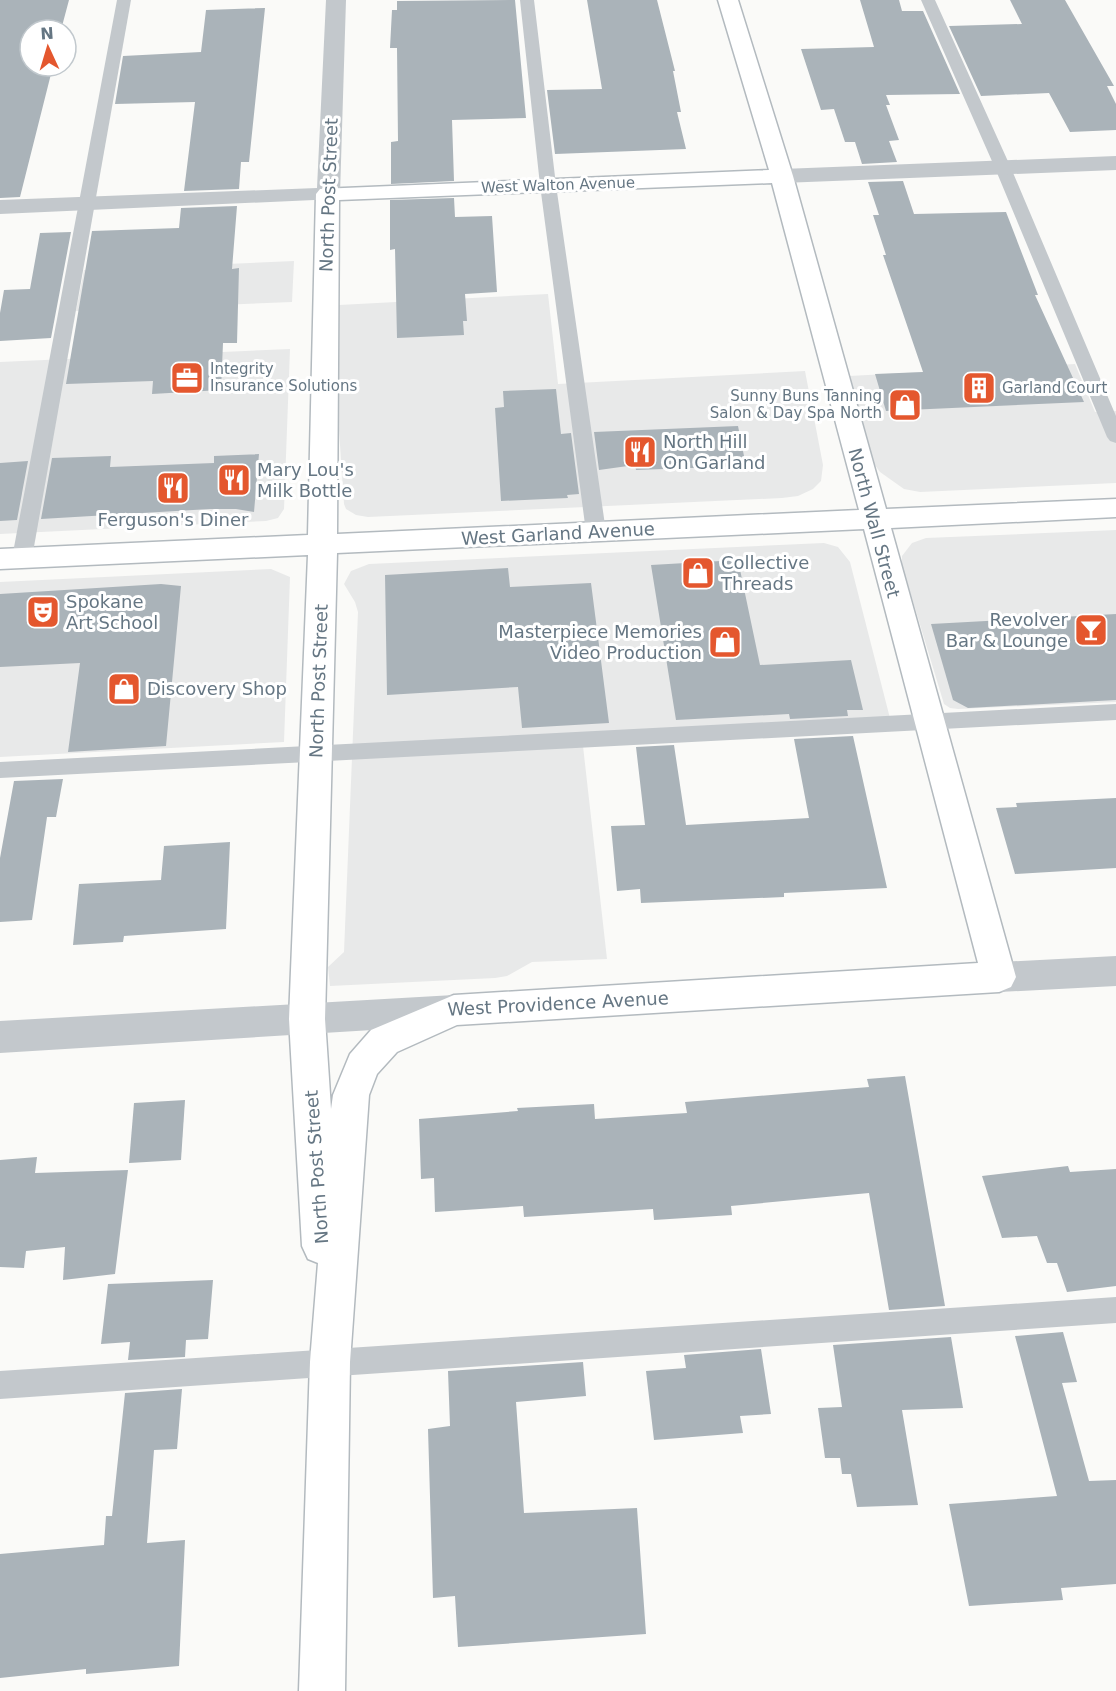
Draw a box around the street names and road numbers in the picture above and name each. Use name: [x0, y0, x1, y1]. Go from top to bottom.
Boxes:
street label: North Post Street: [315, 118, 342, 272]
street label: West Walton Avenue: [481, 173, 635, 197]
street label: North Wall Street: [844, 446, 905, 600]
street label: West Garland Avenue: [461, 518, 655, 549]
street label: North Post Street: [305, 604, 332, 758]
street label: West Providence Avenue: [447, 987, 669, 1020]
street label: North Post Street: [301, 1089, 332, 1245]

